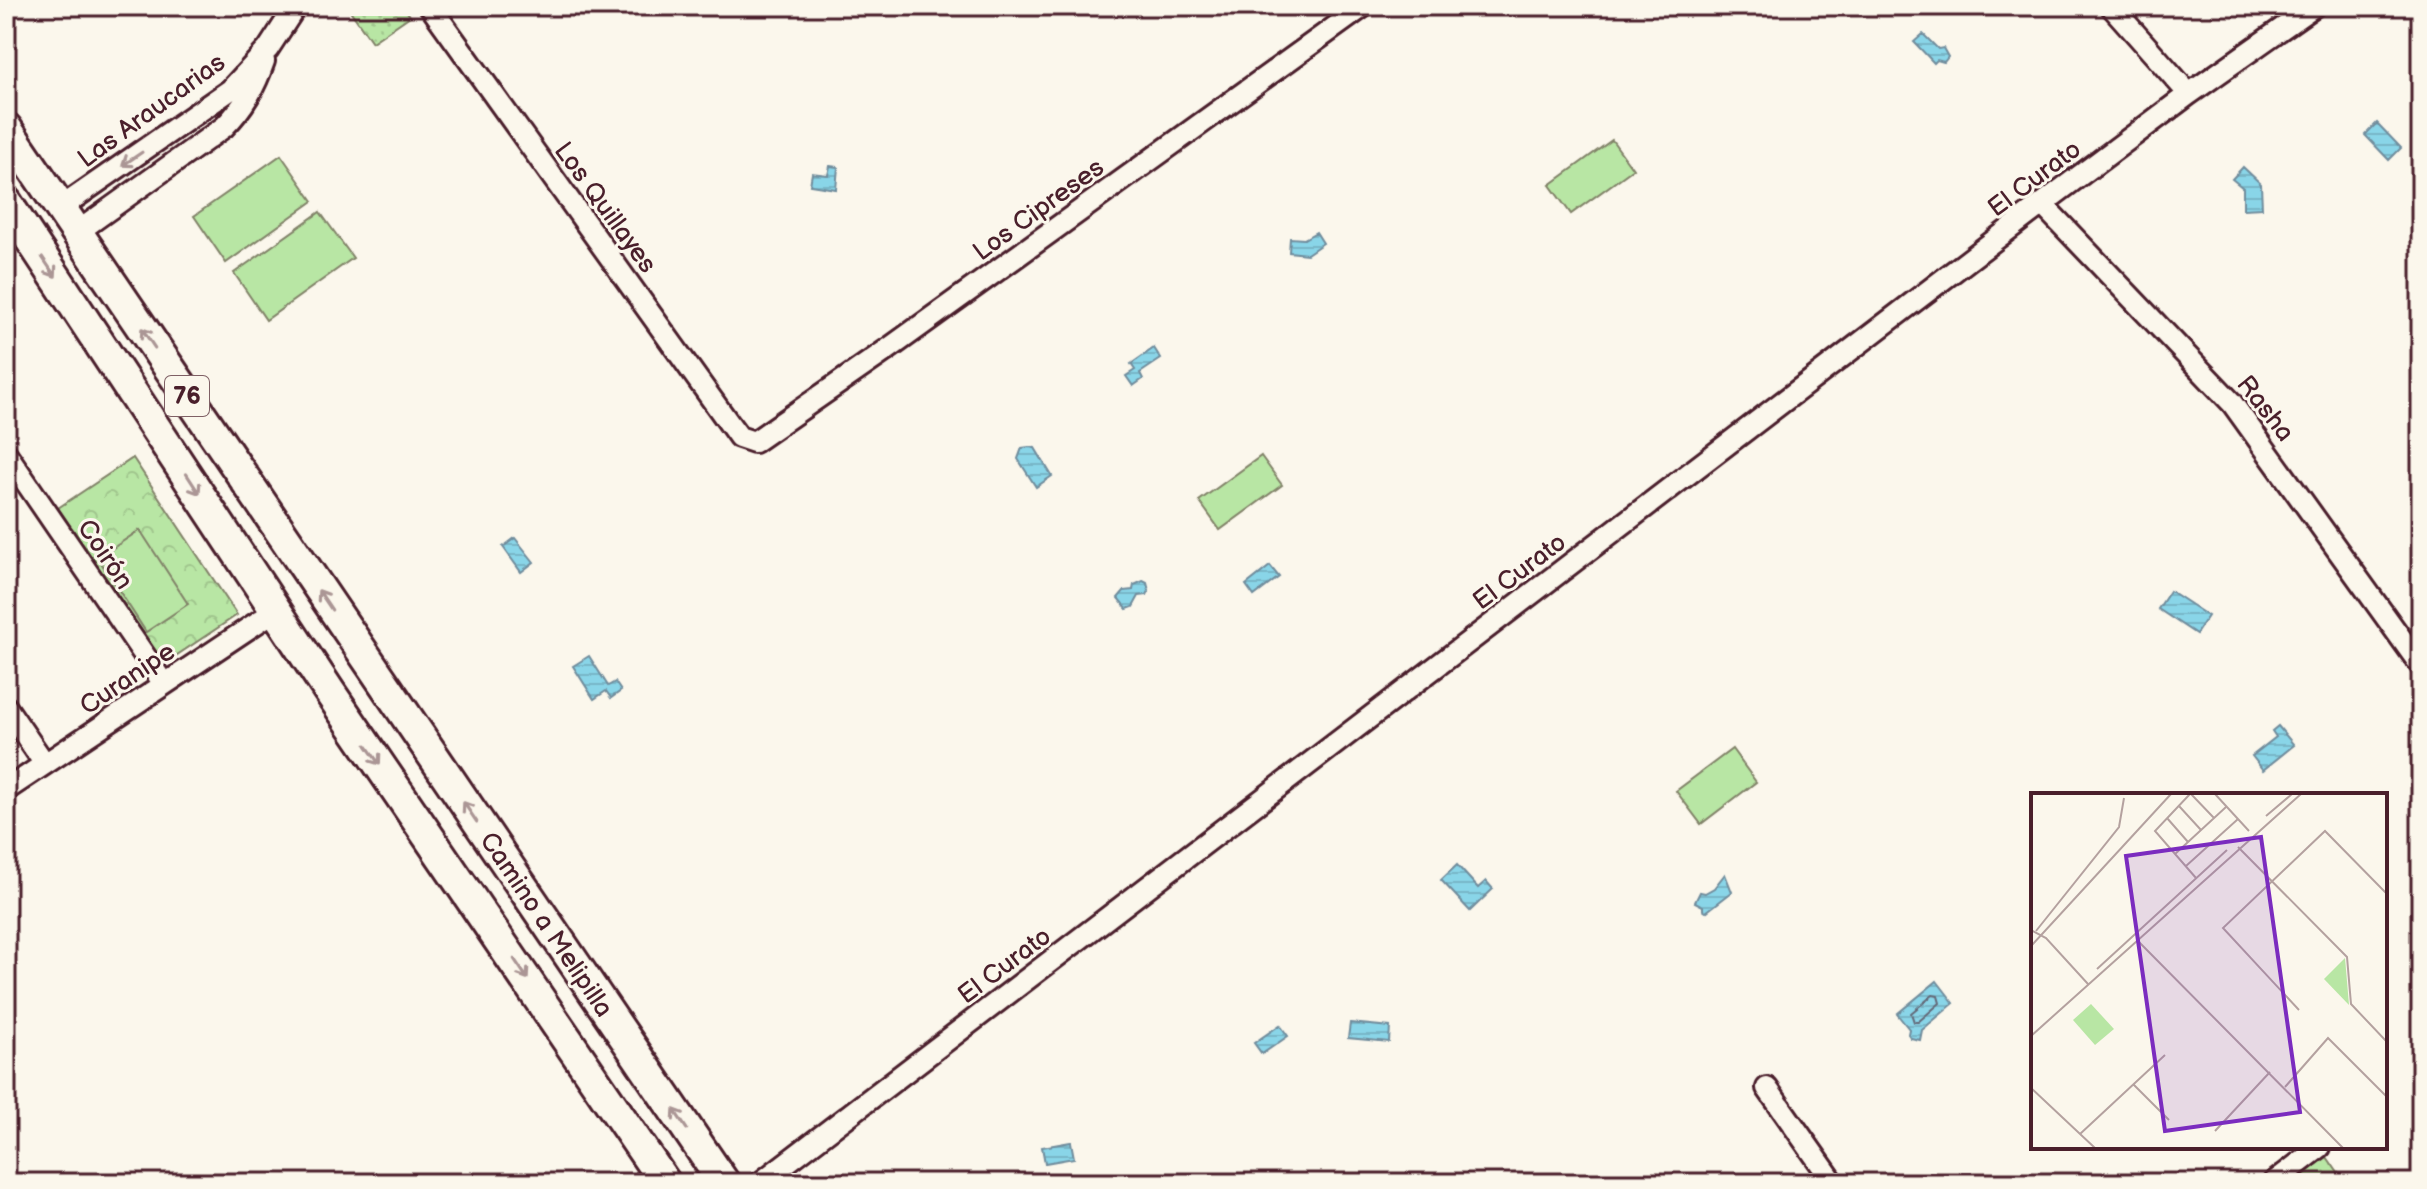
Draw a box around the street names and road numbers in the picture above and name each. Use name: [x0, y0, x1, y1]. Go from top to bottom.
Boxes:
street label: Las Araucarias: [72, 47, 232, 175]
street label: El Curato: [1982, 134, 2088, 224]
street label: Los Quillayes: [547, 136, 663, 279]
street label: Los Cipreses: [968, 152, 1110, 268]
street label: Rasha: [2229, 370, 2300, 448]
road number: 76: [165, 376, 209, 416]
street label: Coirón: [70, 514, 139, 596]
street label: El Curato: [1467, 527, 1573, 617]
street label: Curanipe: [74, 636, 181, 722]
street label: Camino a Melipilla: [473, 827, 619, 1023]
street label: El Curato: [952, 921, 1058, 1011]

